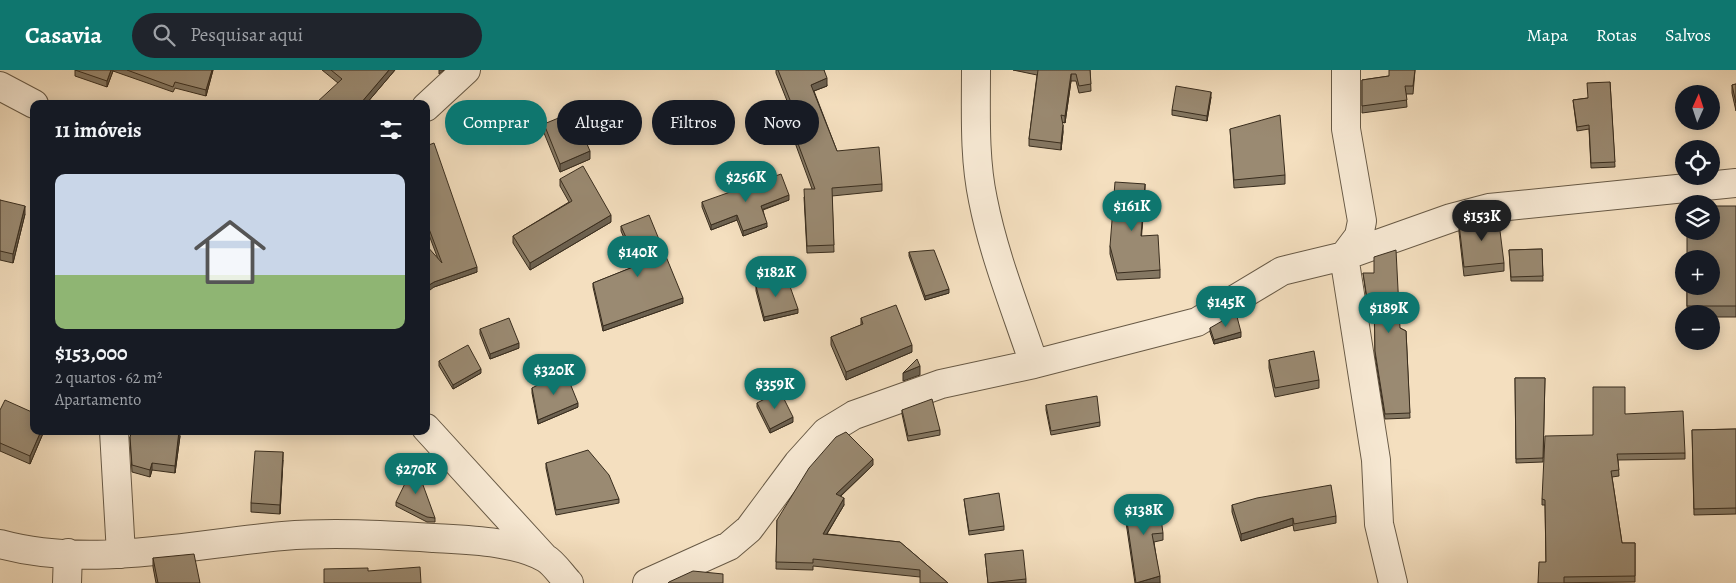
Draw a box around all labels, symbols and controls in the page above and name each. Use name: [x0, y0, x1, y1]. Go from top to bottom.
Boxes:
search box: [132, 13, 482, 58]
text: Casavia: [25, 19, 102, 51]
icon: search: [150, 21, 178, 49]
text: Pesquisar aqui: [190, 22, 303, 48]
text: Mapa: [1527, 23, 1568, 47]
text: Rotas: [1596, 23, 1637, 47]
text: Salvos: [1665, 23, 1711, 47]
north arrow: [1675, 85, 1720, 130]
map controls: [1675, 85, 1720, 350]
chip: Comprar: [445, 100, 547, 145]
chip: Alugar: [557, 100, 642, 145]
chip: Filtros: [652, 100, 735, 145]
chip: Novo: [745, 100, 819, 145]
text: 11 imóveis: [55, 116, 142, 144]
icon: filters: [377, 116, 405, 144]
button: locate: [1675, 140, 1720, 185]
pin: $256K: [711, 160, 781, 203]
text: $256K: [726, 166, 766, 188]
pin: $161K: [1097, 190, 1167, 232]
text: $161K: [1114, 195, 1150, 217]
button: layers: [1675, 195, 1720, 240]
pin: $153K: [1447, 200, 1517, 242]
text: $153K: [1463, 205, 1501, 227]
icon: home: [185, 207, 275, 297]
pin: $140K: [603, 236, 673, 278]
text: $140K: [618, 241, 658, 263]
button: +: [1675, 250, 1720, 295]
pin: $182K: [741, 256, 811, 298]
text: $182K: [756, 261, 796, 283]
pin: $145K: [1191, 286, 1261, 328]
text: $145K: [1207, 291, 1245, 313]
pin: $189K: [1354, 292, 1424, 334]
text: $189K: [1370, 297, 1408, 319]
button: −: [1675, 305, 1720, 350]
text: $153,000: [55, 339, 128, 367]
pin: $320K: [519, 354, 589, 396]
text: $320K: [534, 359, 574, 381]
text: 2 quartos · 62 m²: [55, 367, 162, 389]
pin: $359K: [740, 368, 810, 410]
text: $359K: [755, 373, 795, 395]
text: Apartamento: [55, 389, 141, 411]
pin: $270K: [381, 452, 451, 495]
text: $270K: [396, 458, 436, 480]
pin: $138K: [1109, 494, 1179, 536]
text: $138K: [1125, 499, 1163, 521]

